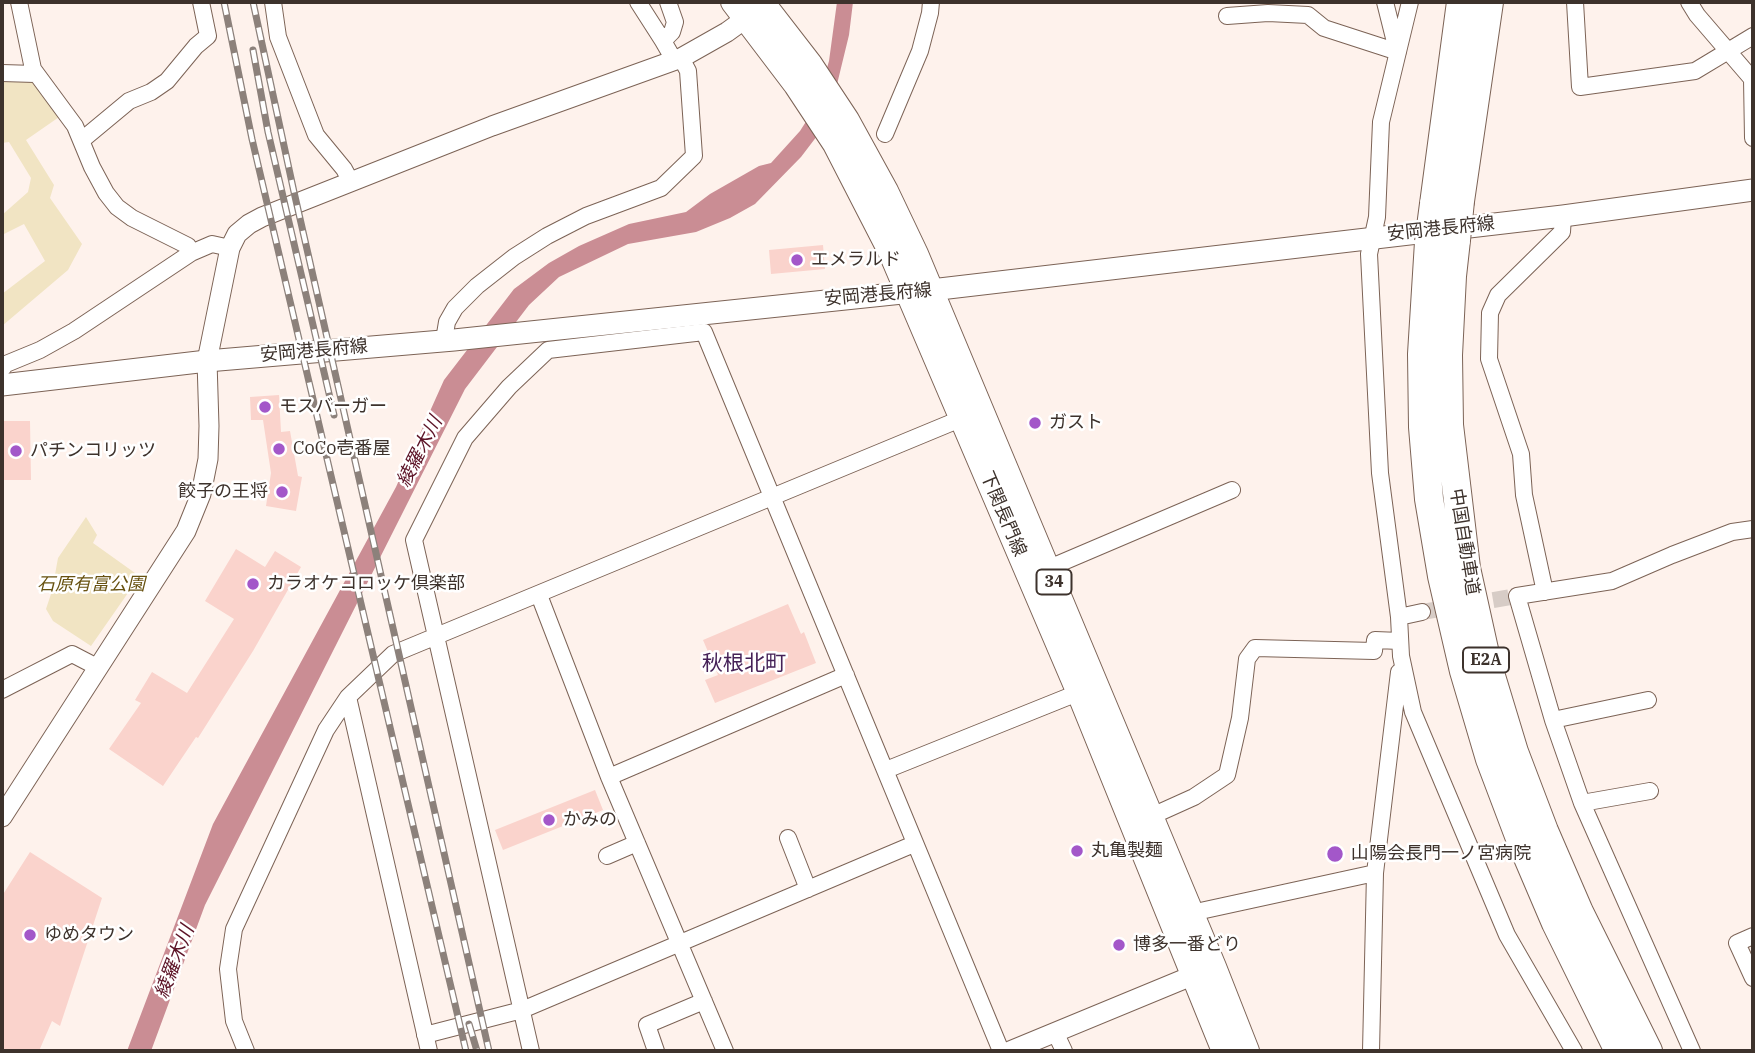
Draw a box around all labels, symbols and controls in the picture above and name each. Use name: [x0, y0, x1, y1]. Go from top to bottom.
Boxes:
street label: 安岡港長府線: [1386, 213, 1496, 245]
place label: エメラルド: [811, 249, 901, 271]
marker: エメラルド: [789, 252, 805, 268]
street label: 安岡港長府線: [823, 280, 933, 310]
street label: 安岡港長府線: [259, 336, 369, 366]
place label: モスバーガー: [279, 396, 387, 418]
marker: モスバーガー: [257, 399, 273, 415]
place label: ガスト: [1049, 412, 1103, 434]
water label: 綾羅木川: [393, 413, 447, 491]
marker: ガスト: [1027, 415, 1043, 431]
place label: CoCo壱番屋: [293, 438, 390, 460]
place label: パチンコリッツ: [30, 440, 156, 462]
marker: CoCo壱番屋: [271, 441, 287, 457]
marker: パチンコリッツ: [8, 443, 24, 459]
street label: 下関長門線: [975, 468, 1031, 560]
place label: 餃子の王将: [178, 481, 268, 503]
marker: 餃子の王将: [274, 484, 290, 500]
street label: 中国自動車道: [1445, 487, 1483, 597]
road number: 34: [1036, 569, 1072, 594]
place label: カラオケコロッケ倶楽部: [267, 573, 465, 595]
park label: 石原有富公園: [37, 574, 145, 596]
marker: カラオケコロッケ倶楽部: [245, 576, 261, 592]
road number: E2A: [1463, 648, 1509, 673]
district label: 秋根北町: [702, 651, 786, 677]
place label: かみの: [563, 809, 617, 831]
marker: かみの: [541, 812, 557, 828]
place label: 丸亀製麺: [1091, 840, 1163, 862]
marker: 丸亀製麺: [1069, 843, 1085, 859]
place label: 山陽会長門一ノ宮病院: [1351, 843, 1531, 865]
marker: 山陽会長門一ノ宮病院: [1325, 844, 1345, 864]
water label: 綾羅木川: [151, 922, 199, 1002]
place label: ゆめタウン: [44, 924, 134, 946]
marker: ゆめタウン: [22, 927, 38, 943]
place label: 博多一番どり: [1133, 934, 1241, 956]
marker: 博多一番どり: [1111, 937, 1127, 953]

